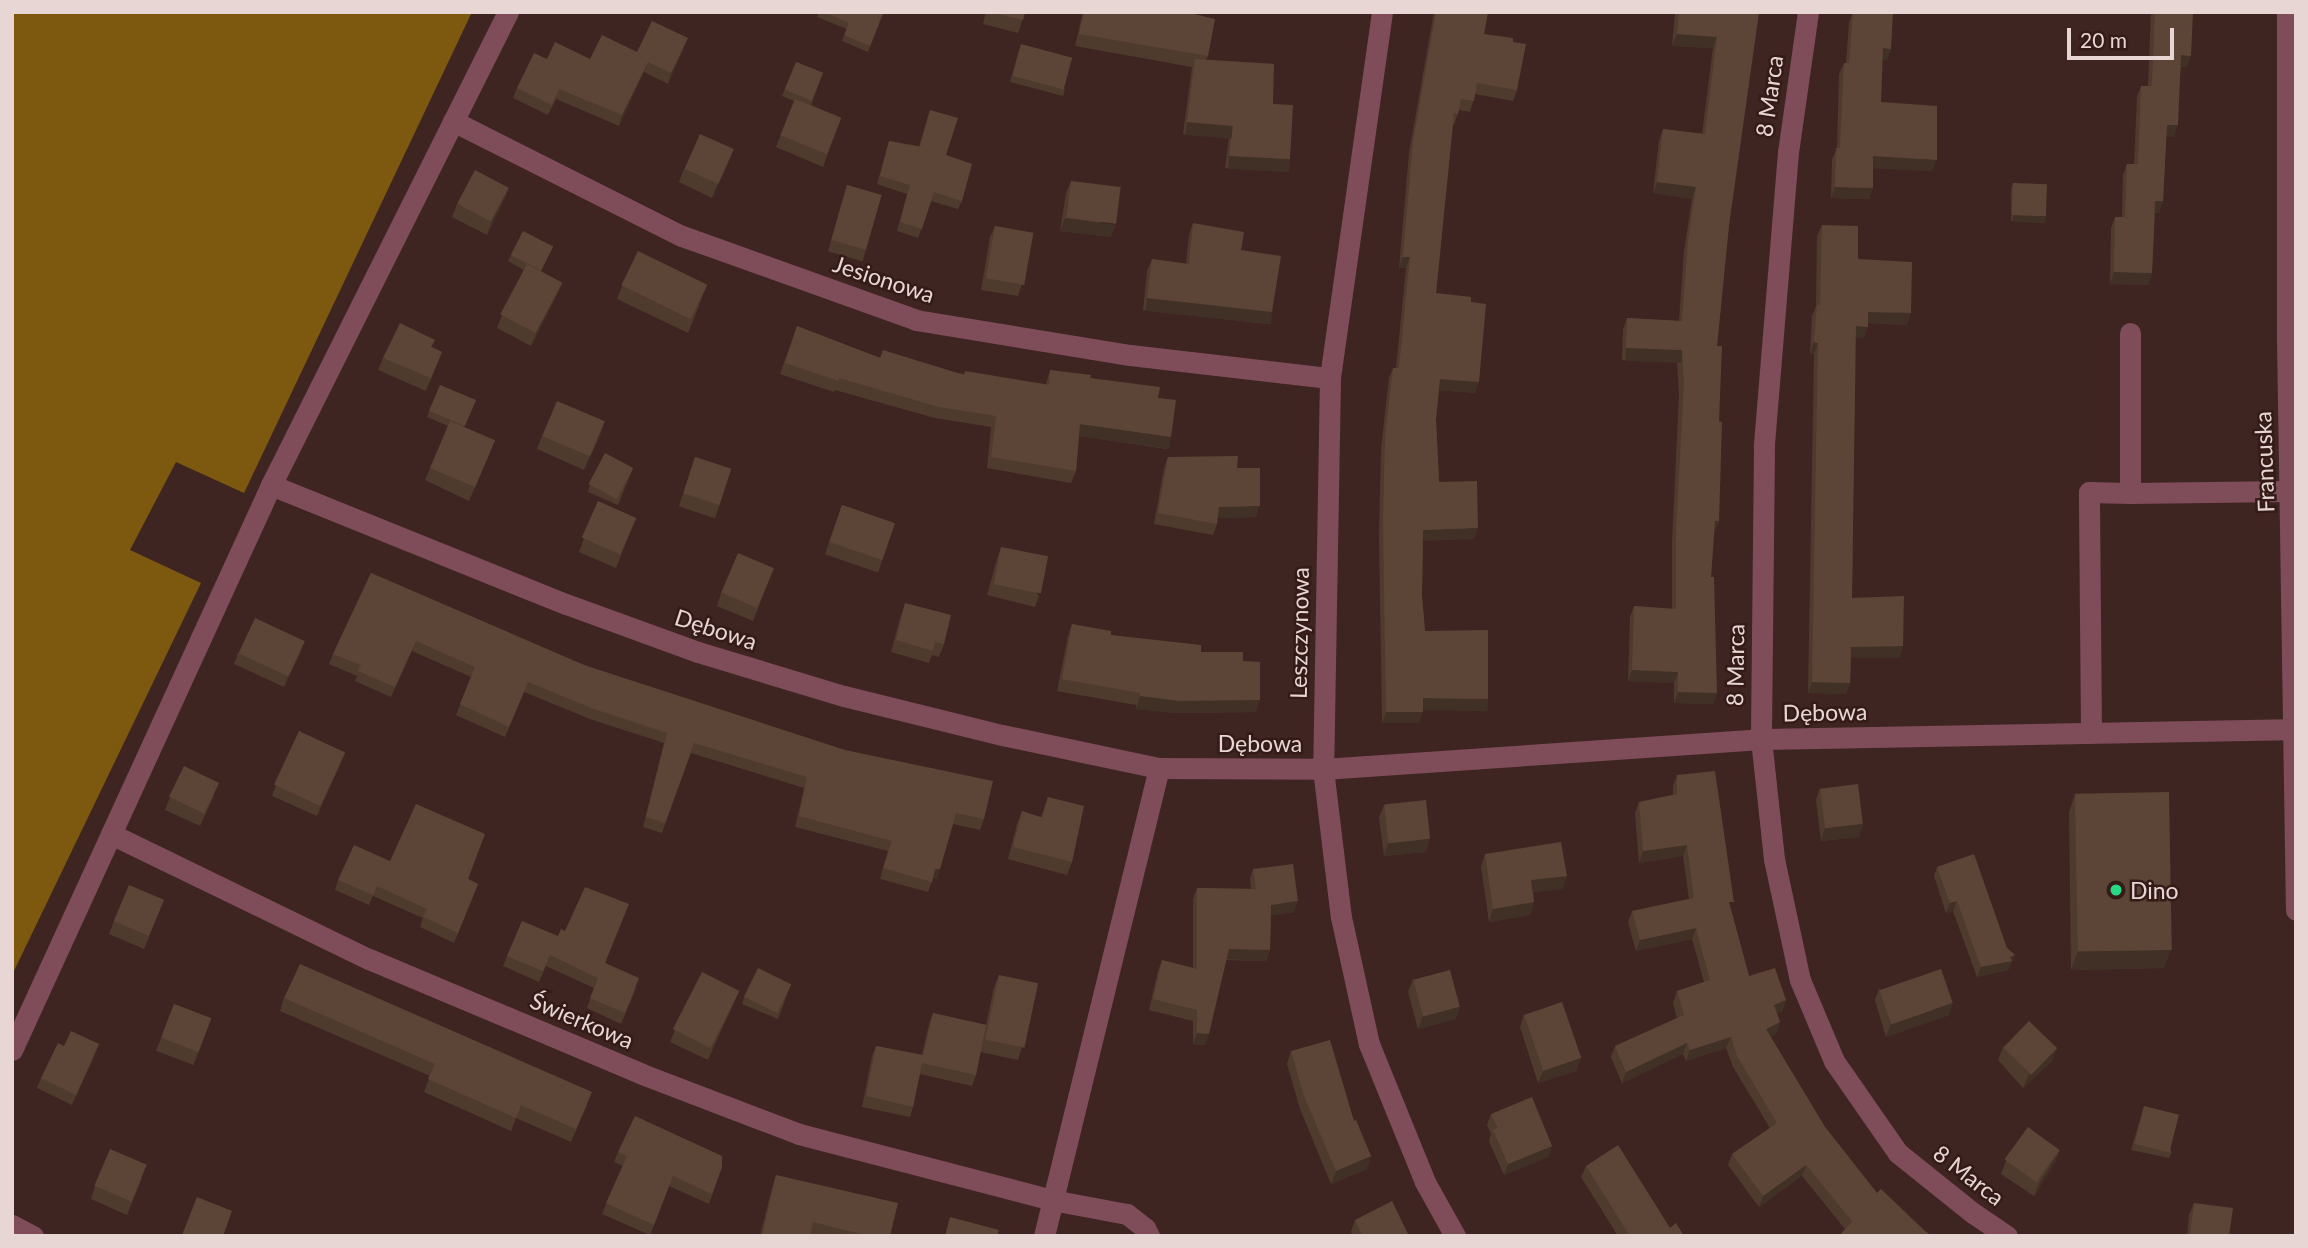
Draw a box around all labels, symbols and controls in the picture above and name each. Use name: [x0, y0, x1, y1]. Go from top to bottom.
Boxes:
scale bar: [2070, 14, 2177, 58]
text: 20 m: [2080, 27, 2127, 52]
street label: 8 Marca: [1750, 53, 1788, 139]
street label: Jesionowa: [830, 250, 938, 308]
street label: Francuska: [2248, 411, 2280, 513]
street label: Leszczynowa: [1284, 567, 1314, 699]
street label: Dębowa: [672, 603, 760, 655]
street label: 8 Marca: [1720, 624, 1750, 706]
street label: Dębowa: [1782, 697, 1868, 727]
street label: Dębowa: [1218, 729, 1302, 757]
place label: Dino: [2130, 876, 2179, 904]
marker: Dino: [2108, 882, 2124, 898]
street label: Świerkowa: [526, 986, 638, 1054]
street label: 8 Marca: [1928, 1139, 2010, 1211]

